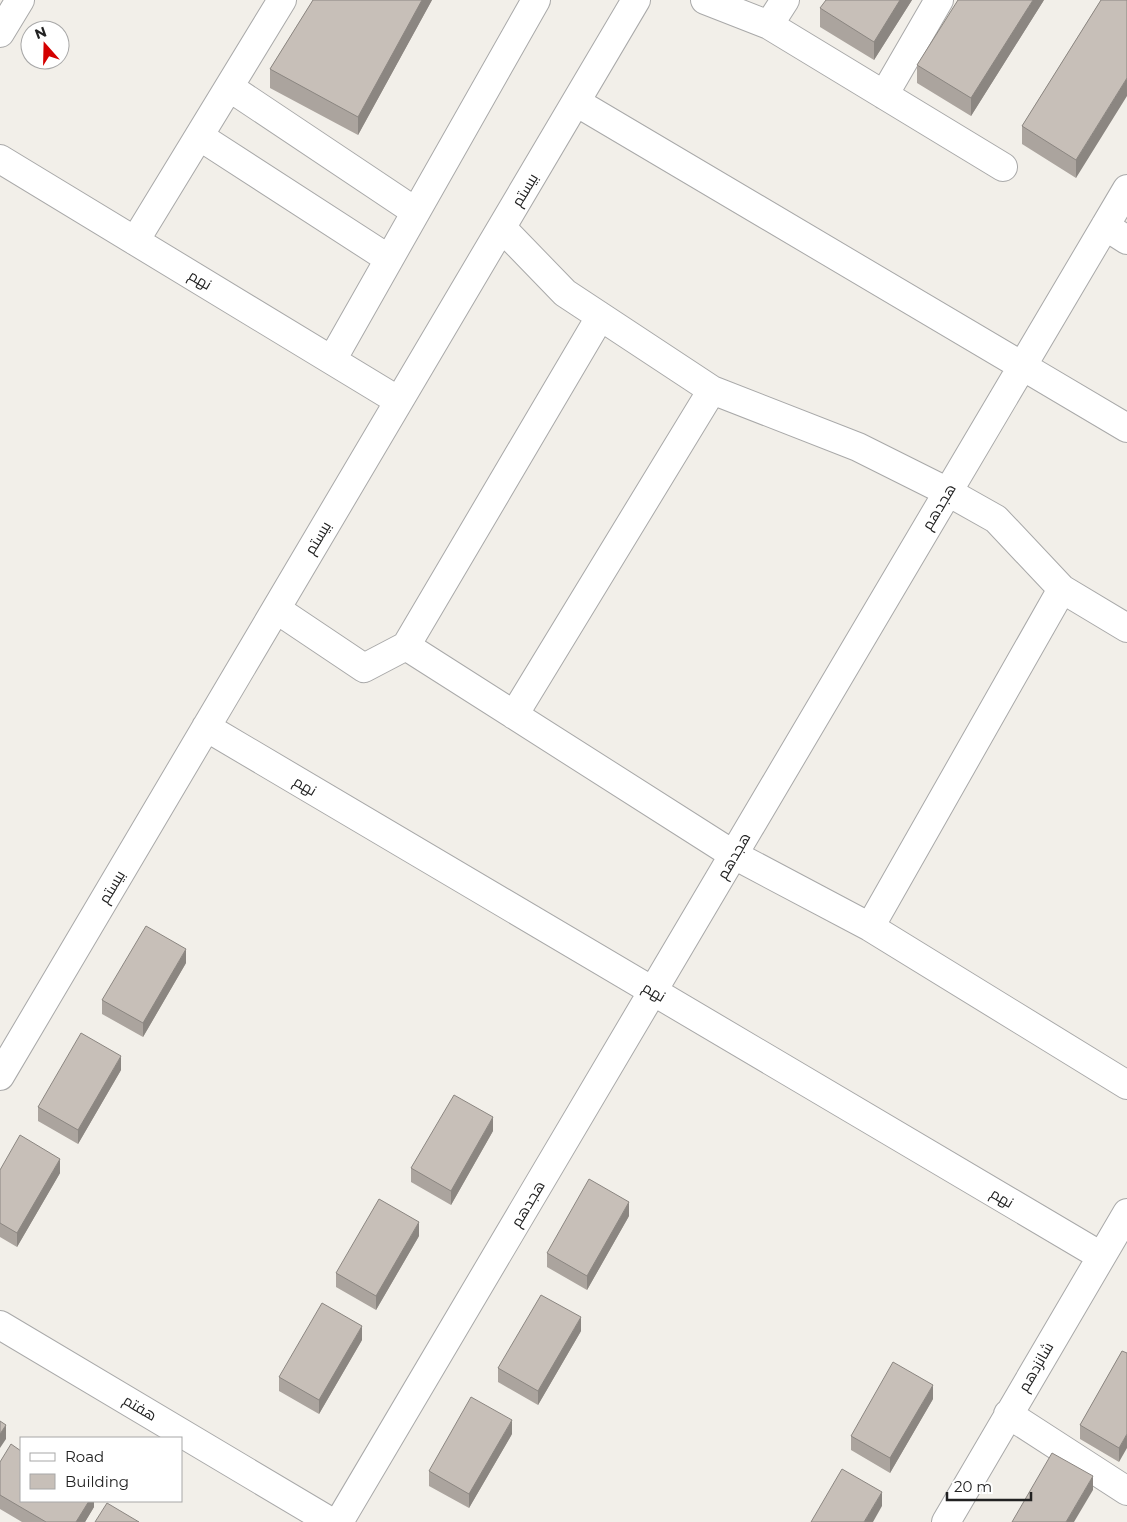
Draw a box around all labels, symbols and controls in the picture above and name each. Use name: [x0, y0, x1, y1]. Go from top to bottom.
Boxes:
north arrow: [20, 20, 70, 70]
text: N: [32, 22, 49, 43]
street label: بیستم: [507, 170, 543, 210]
street label: نهم: [185, 265, 215, 295]
street label: هجدهم: [917, 480, 961, 534]
street label: بیستم: [300, 518, 336, 558]
street label: نهم: [290, 771, 320, 801]
street label: هجدهم: [713, 829, 755, 883]
street label: بیستم: [94, 867, 130, 907]
street label: نهم: [639, 977, 669, 1007]
street label: هجدهم: [506, 1177, 550, 1231]
street label: نهم: [987, 1183, 1017, 1213]
street label: شانزدهم: [1014, 1338, 1058, 1396]
street label: هفتم: [119, 1390, 161, 1426]
legend: [20, 1437, 182, 1502]
text: Road: [65, 1447, 104, 1466]
scale bar: [947, 1470, 1031, 1502]
text: Building: [65, 1472, 129, 1491]
text: 20 m: [954, 1477, 992, 1496]

